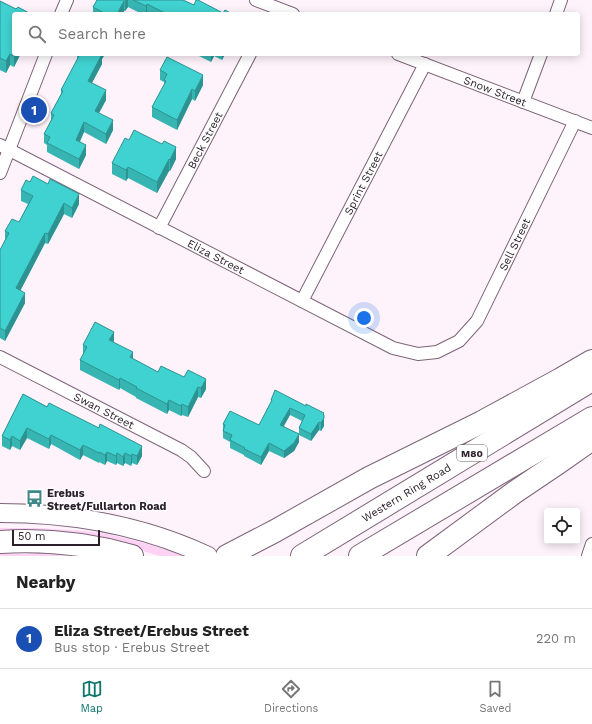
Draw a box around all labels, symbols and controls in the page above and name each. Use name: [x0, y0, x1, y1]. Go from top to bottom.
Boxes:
search box: [12, 12, 580, 56]
icon: search: [26, 23, 48, 45]
text: Search here: [58, 25, 146, 43]
street label: Snow Street: [462, 74, 529, 110]
pin: 1: [21, 95, 47, 125]
street label: Beck Street: [185, 109, 226, 171]
street label: Sprint Street: [342, 149, 386, 217]
street label: Sell Street: [497, 216, 533, 273]
street label: Eliza Street: [185, 237, 247, 277]
your location: [354, 308, 374, 328]
street label: Swan Street: [71, 390, 137, 432]
road number: M80: [457, 445, 487, 461]
street label: Western Ring Road: [360, 461, 454, 525]
place label: Erebus Street/Fullarton Road: [47, 487, 167, 513]
bus stop icon: Erebus Street/Fullarton Road: [24, 489, 44, 509]
map controls: [544, 508, 580, 544]
button: locate: [544, 508, 580, 544]
scale bar: [12, 528, 100, 547]
text: 50 m: [18, 530, 45, 543]
text: Nearby: [16, 572, 75, 592]
text: Eliza Street/Erebus Street: [54, 622, 249, 640]
text: 1: [26, 631, 32, 646]
text: 220 m: [536, 631, 576, 646]
text: Bus stop · Erebus Street: [54, 640, 209, 655]
tab: Map: [81, 678, 103, 715]
tab: Directions: [264, 678, 318, 715]
tab: Saved: [479, 678, 511, 715]

